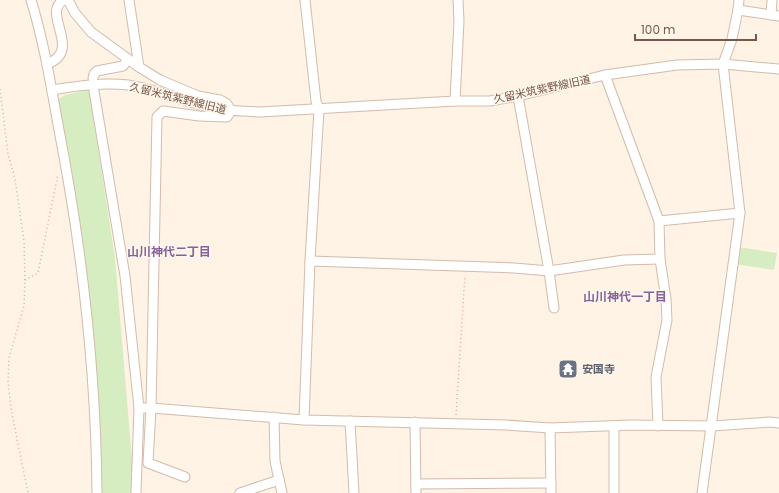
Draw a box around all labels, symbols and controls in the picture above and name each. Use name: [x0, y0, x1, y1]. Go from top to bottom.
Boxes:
scale bar: [635, 16, 756, 42]
text: 100 m: [641, 21, 675, 38]
street label: 久留米筑紫野線旧道: [492, 71, 592, 107]
street label: 久留米筑紫野線旧道: [128, 78, 228, 118]
district label: 山川神代二丁目: [127, 243, 211, 260]
district label: 山川神代一丁目: [583, 288, 667, 305]
temple icon: 安国寺: [557, 358, 579, 380]
place label: 安国寺: [582, 361, 615, 377]

